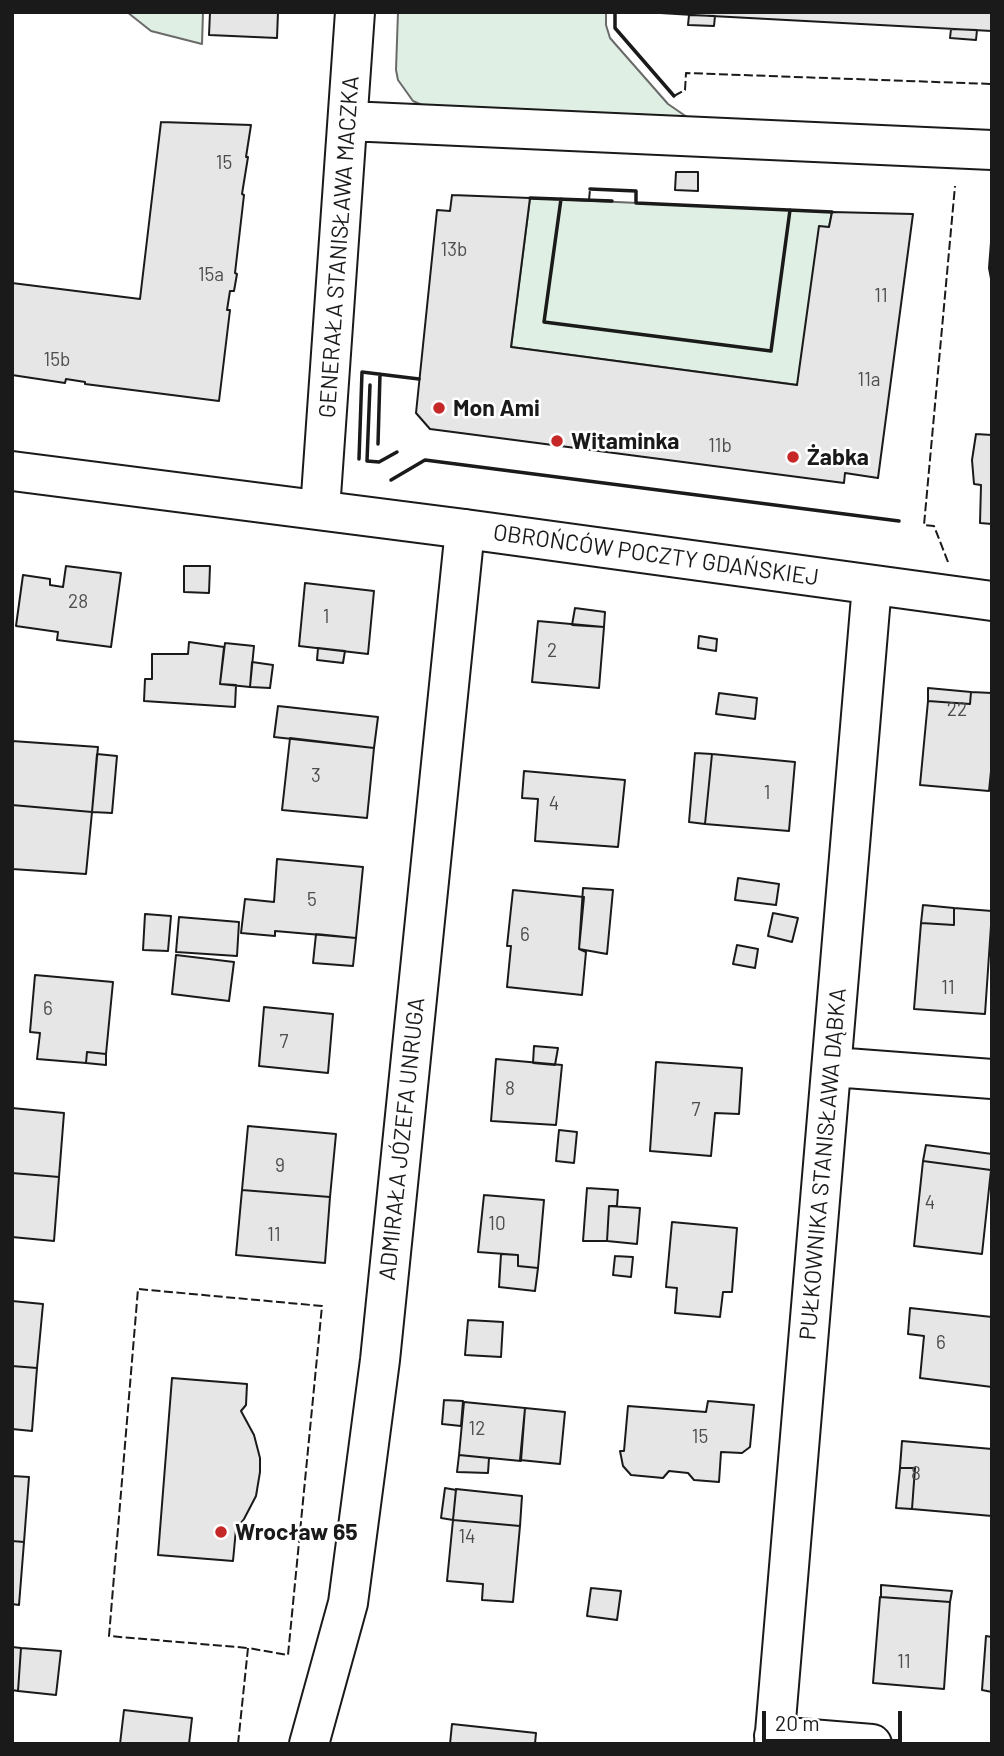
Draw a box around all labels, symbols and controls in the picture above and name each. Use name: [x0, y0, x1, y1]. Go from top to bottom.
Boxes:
street label: GENERAŁA STANISŁAWA MACZKA: [313, 75, 365, 419]
house number: 15: [216, 152, 232, 174]
house number: 13b: [441, 239, 467, 261]
house number: 15a: [198, 264, 224, 286]
house number: 11: [874, 285, 888, 307]
house number: 15b: [44, 349, 70, 371]
house number: 11a: [857, 369, 881, 391]
place label: Mon Ami: [453, 394, 540, 422]
marker: Mon Ami: [431, 400, 447, 416]
place label: Witaminka: [571, 427, 679, 455]
marker: Witaminka: [549, 433, 565, 449]
house number: 11b: [708, 435, 732, 457]
place label: Żabka: [807, 443, 869, 471]
marker: Żabka: [785, 449, 801, 465]
street label: OBROŃCÓW POCZTY GDAŃSKIEJ: [491, 518, 821, 592]
house number: 28: [68, 591, 88, 613]
house number: 1: [323, 606, 329, 628]
house number: 2: [547, 640, 557, 662]
house number: 22: [947, 699, 967, 721]
house number: 3: [311, 765, 321, 787]
house number: 1: [764, 782, 770, 804]
house number: 4: [549, 793, 559, 815]
house number: 5: [307, 889, 317, 911]
house number: 6: [520, 924, 530, 946]
house number: 11: [941, 977, 955, 999]
street label: PUŁKOWNIKA STANISŁAWA DĄBKA: [794, 987, 852, 1341]
street label: ADMIRAŁA JÓZEFA UNRUGA: [373, 996, 431, 1282]
house number: 6: [43, 998, 53, 1020]
house number: 7: [280, 1031, 288, 1053]
house number: 8: [505, 1078, 515, 1100]
house number: 7: [692, 1099, 700, 1121]
house number: 9: [275, 1155, 285, 1177]
house number: 4: [925, 1192, 935, 1214]
house number: 10: [488, 1213, 506, 1235]
house number: 11: [267, 1224, 281, 1246]
house number: 6: [936, 1332, 946, 1354]
house number: 12: [469, 1418, 485, 1440]
house number: 15: [692, 1426, 708, 1448]
house number: 8: [911, 1463, 921, 1485]
place label: Wrocław 65: [235, 1518, 358, 1546]
marker: Wrocław 65: [213, 1524, 229, 1540]
house number: 14: [458, 1526, 476, 1548]
house number: 11: [897, 1651, 911, 1673]
scale bar: [766, 1696, 906, 1740]
text: 20 m: [775, 1710, 820, 1735]

